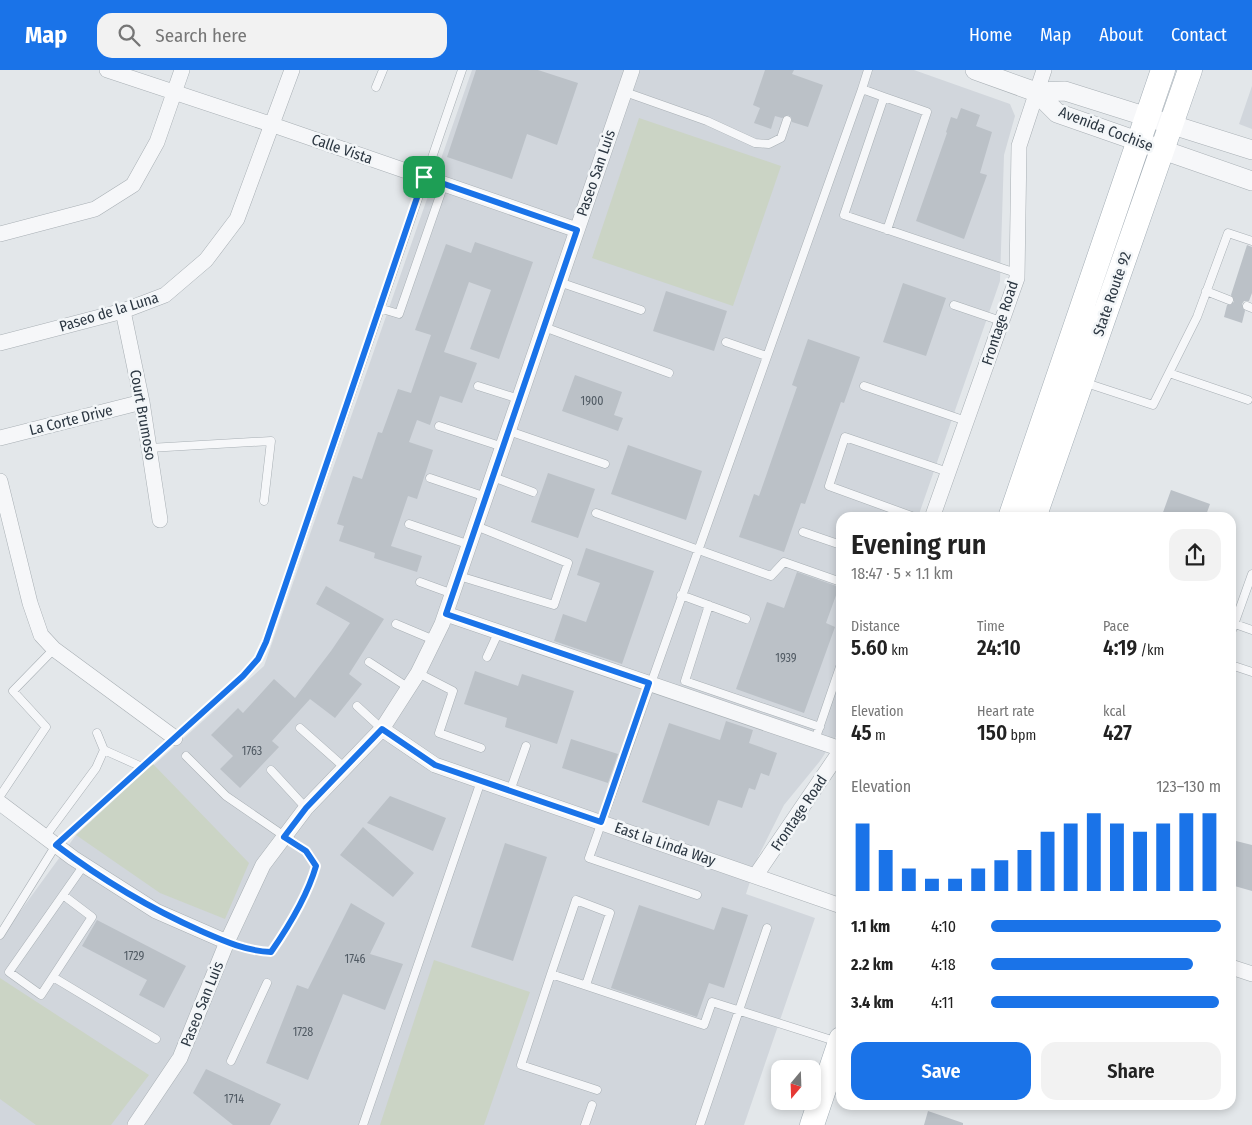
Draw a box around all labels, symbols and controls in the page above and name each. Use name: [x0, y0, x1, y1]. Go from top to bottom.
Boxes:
search box: [97, 13, 447, 58]
text: Map: [25, 21, 67, 49]
icon: search: [115, 21, 143, 49]
text: Search here: [155, 24, 247, 47]
text: Home: [969, 24, 1012, 46]
text: Map: [1040, 24, 1071, 46]
text: About: [1099, 24, 1143, 46]
text: Contact: [1171, 24, 1227, 46]
street label: Avenida Cochise: [1056, 103, 1156, 155]
street label: Paseo San Luis: [573, 127, 619, 219]
street label: Calle Vista: [309, 130, 375, 168]
pin: [403, 156, 445, 198]
icon: arrive: [410, 163, 438, 191]
street label: State Route 92: [1089, 249, 1135, 339]
street label: Frontage Road: [978, 279, 1022, 367]
street label: Paseo de la Luna: [57, 288, 161, 336]
street label: Court Brumoso: [126, 368, 160, 462]
house number: 1900: [580, 394, 604, 408]
street label: La Corte Drive: [27, 401, 115, 439]
text: Evening run: [851, 528, 986, 561]
button: share: [1169, 529, 1221, 581]
text: 18:47 · 5 × 1.1 km: [851, 564, 953, 583]
text: Distance: [851, 618, 900, 635]
text: Time: [977, 618, 1005, 635]
text: Pace: [1103, 618, 1129, 635]
text: 5.60: [851, 635, 888, 661]
text: 24:10: [977, 635, 1021, 661]
text: 4:19: [1103, 635, 1137, 661]
text: km: [888, 642, 908, 659]
text: /km: [1137, 642, 1164, 659]
house number: 1939: [775, 651, 797, 665]
text: Elevation: [851, 703, 904, 720]
text: Heart rate: [977, 703, 1034, 720]
text: kcal: [1103, 703, 1126, 720]
text: 45: [851, 720, 872, 746]
text: 150: [977, 720, 1007, 746]
text: 427: [1103, 720, 1132, 746]
text: m: [872, 727, 886, 744]
text: bpm: [1007, 727, 1036, 744]
house number: 1763: [242, 744, 262, 758]
street label: Frontage Road: [767, 772, 831, 854]
text: Elevation: [851, 777, 911, 796]
text: 123–130 m: [1156, 777, 1221, 796]
street label: East la Linda Way: [612, 818, 718, 870]
text: 1.1 km: [851, 917, 890, 936]
text: 4:10: [931, 917, 956, 936]
house number: 1729: [124, 949, 144, 963]
house number: 1746: [345, 952, 365, 966]
text: 2.2 km: [851, 955, 893, 974]
text: 4:18: [931, 955, 956, 974]
street label: Paseo San Luis: [177, 959, 227, 1049]
text: 3.4 km: [851, 993, 894, 1012]
text: 4:11: [931, 993, 954, 1012]
house number: 1728: [293, 1025, 313, 1039]
button: Save: [851, 1042, 1031, 1100]
button: Share: [1041, 1042, 1221, 1100]
north arrow: [771, 1060, 821, 1110]
map controls: [771, 1060, 821, 1110]
house number: 1714: [224, 1092, 244, 1106]

